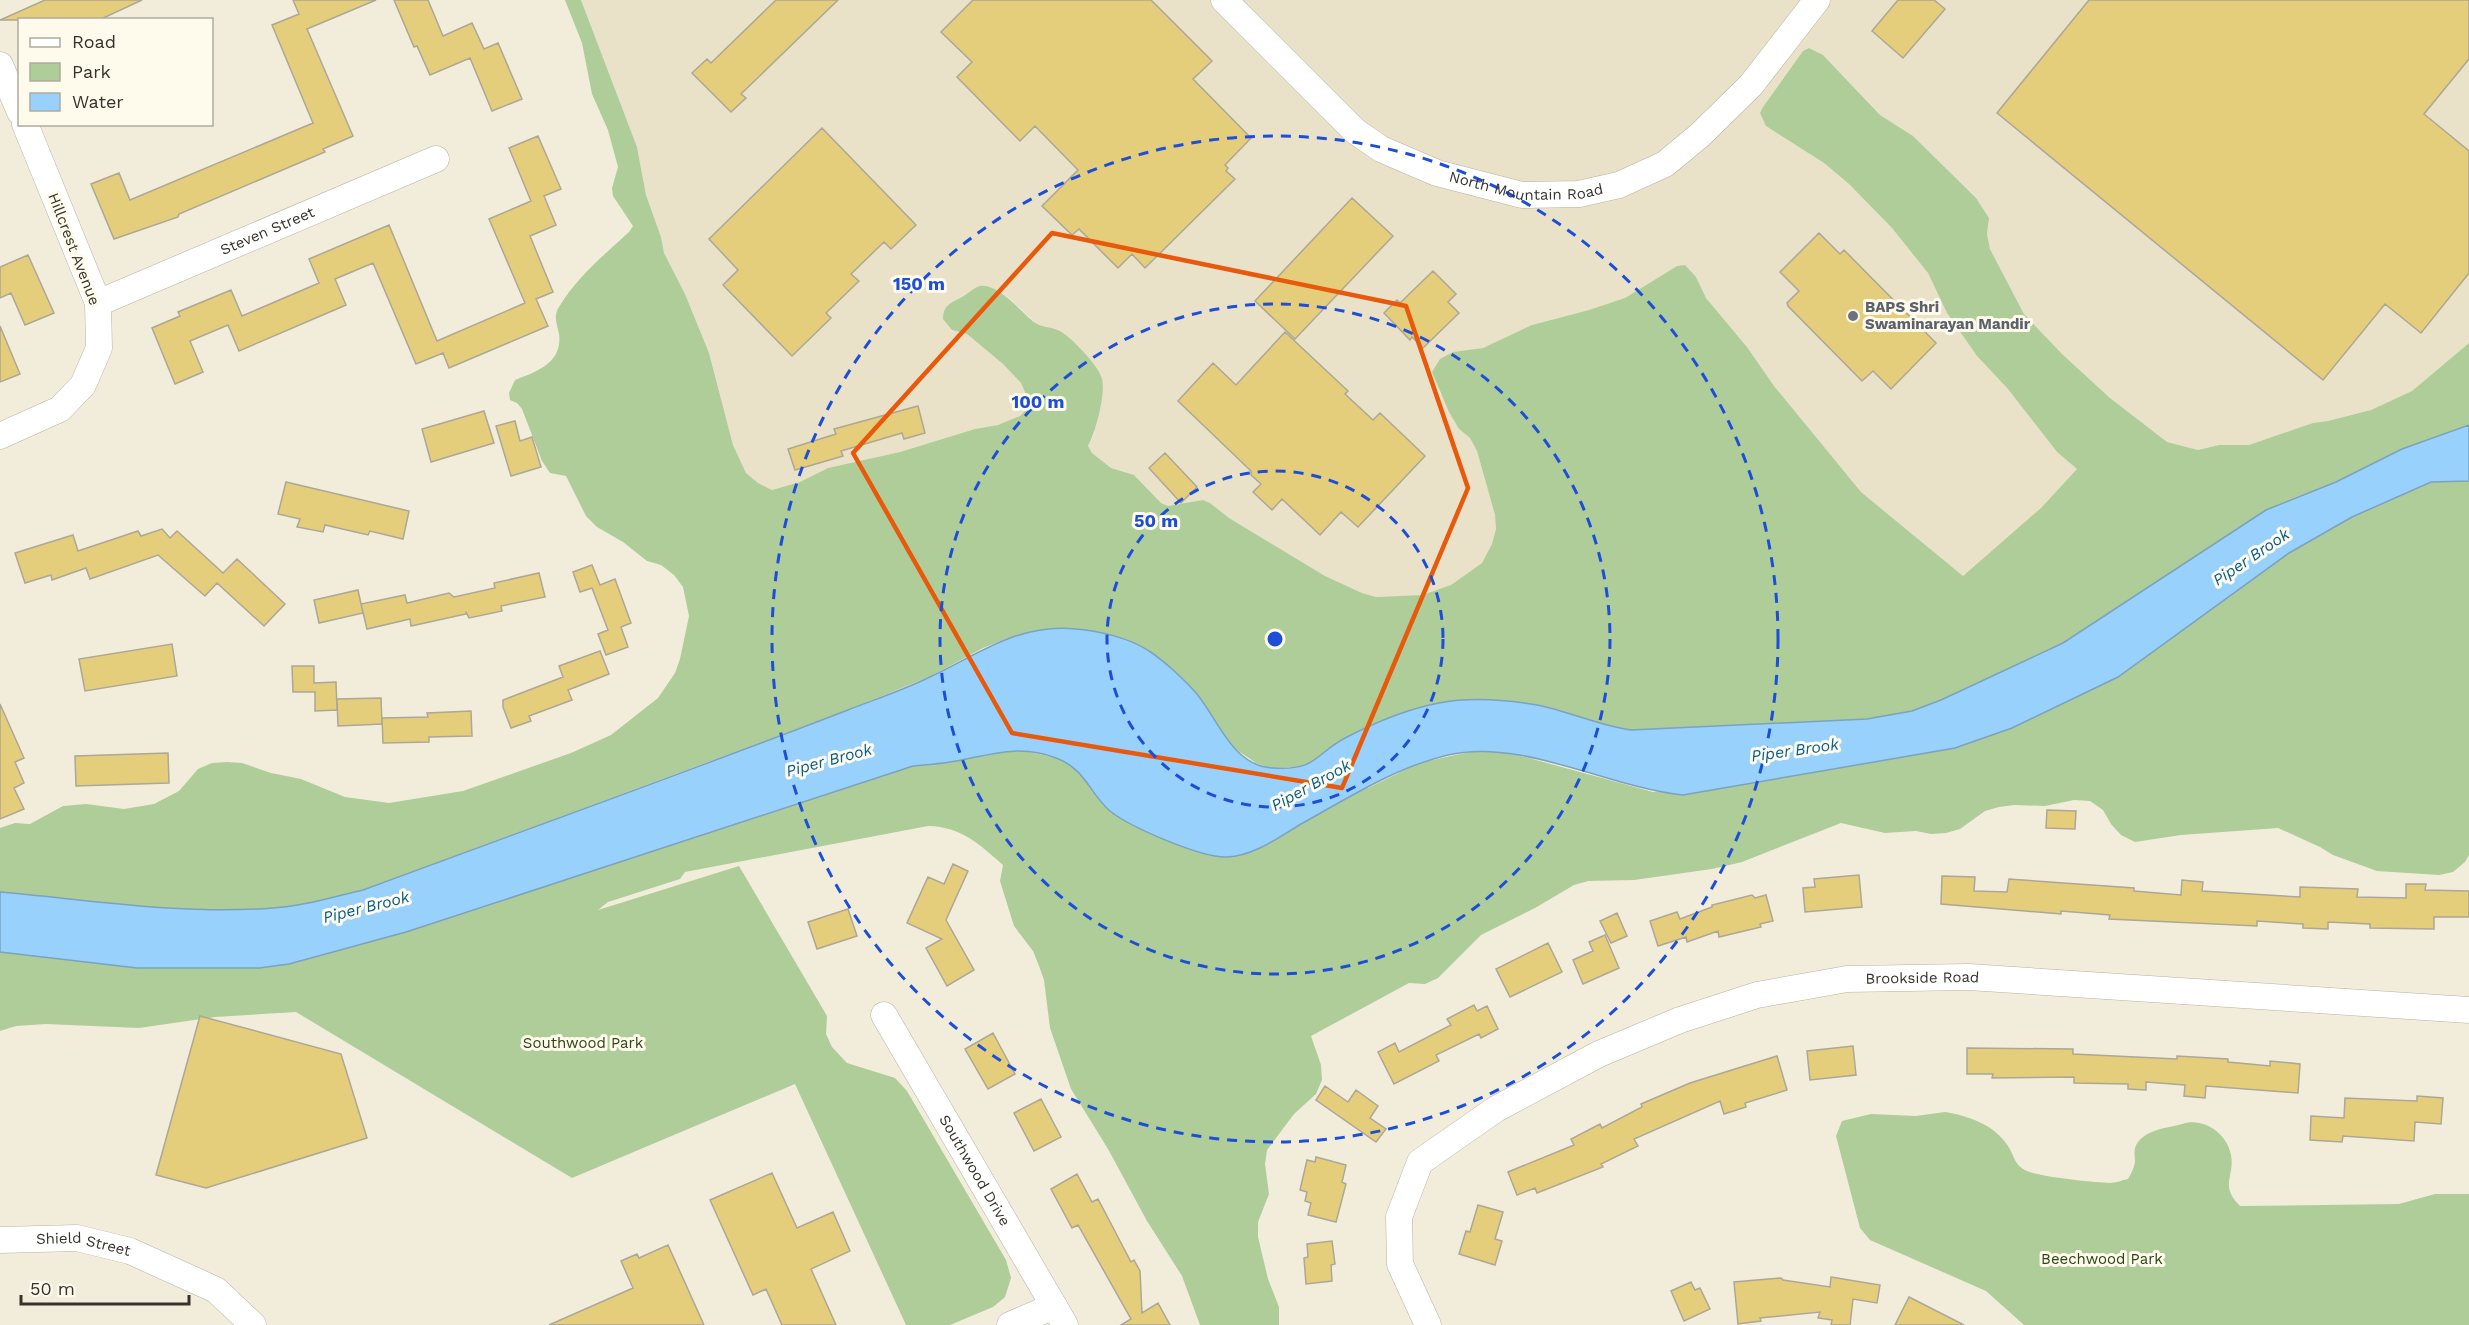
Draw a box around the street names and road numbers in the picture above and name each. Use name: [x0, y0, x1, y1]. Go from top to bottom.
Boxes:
street label: North Mountain Road: [1447, 168, 1605, 204]
street label: Hillcrest Avenue: [44, 190, 104, 308]
street label: Steven Street: [218, 203, 318, 259]
street label: Brookside Road: [1865, 968, 1980, 988]
street label: Southwood Drive: [935, 1112, 1014, 1229]
street label: Shield Street: [36, 1229, 133, 1260]

